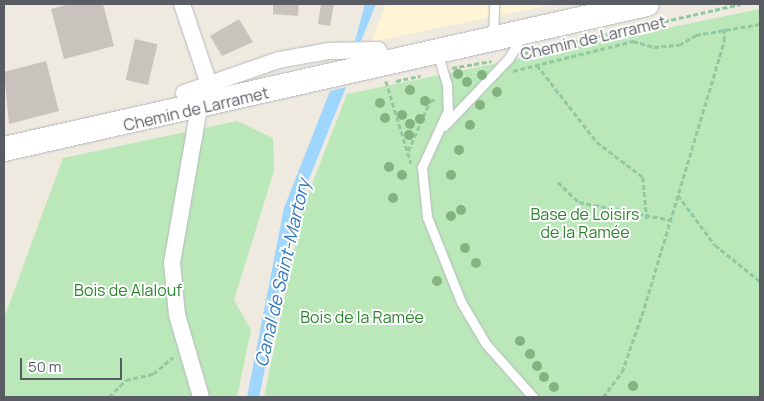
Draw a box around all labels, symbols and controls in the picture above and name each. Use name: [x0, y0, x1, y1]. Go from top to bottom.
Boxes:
street label: Chemin de Larramet: [518, 12, 668, 64]
street label: Chemin de Larramet: [121, 83, 271, 135]
water label: Canal de Saint-Martory: [250, 177, 314, 369]
park label: Base de Loisirs de la Ramée: [530, 204, 640, 242]
park label: Bois de Alalouf: [74, 280, 182, 300]
park label: Bois de la Ramée: [300, 307, 424, 327]
scale bar: [22, 348, 125, 380]
text: 50 m: [28, 356, 62, 377]

